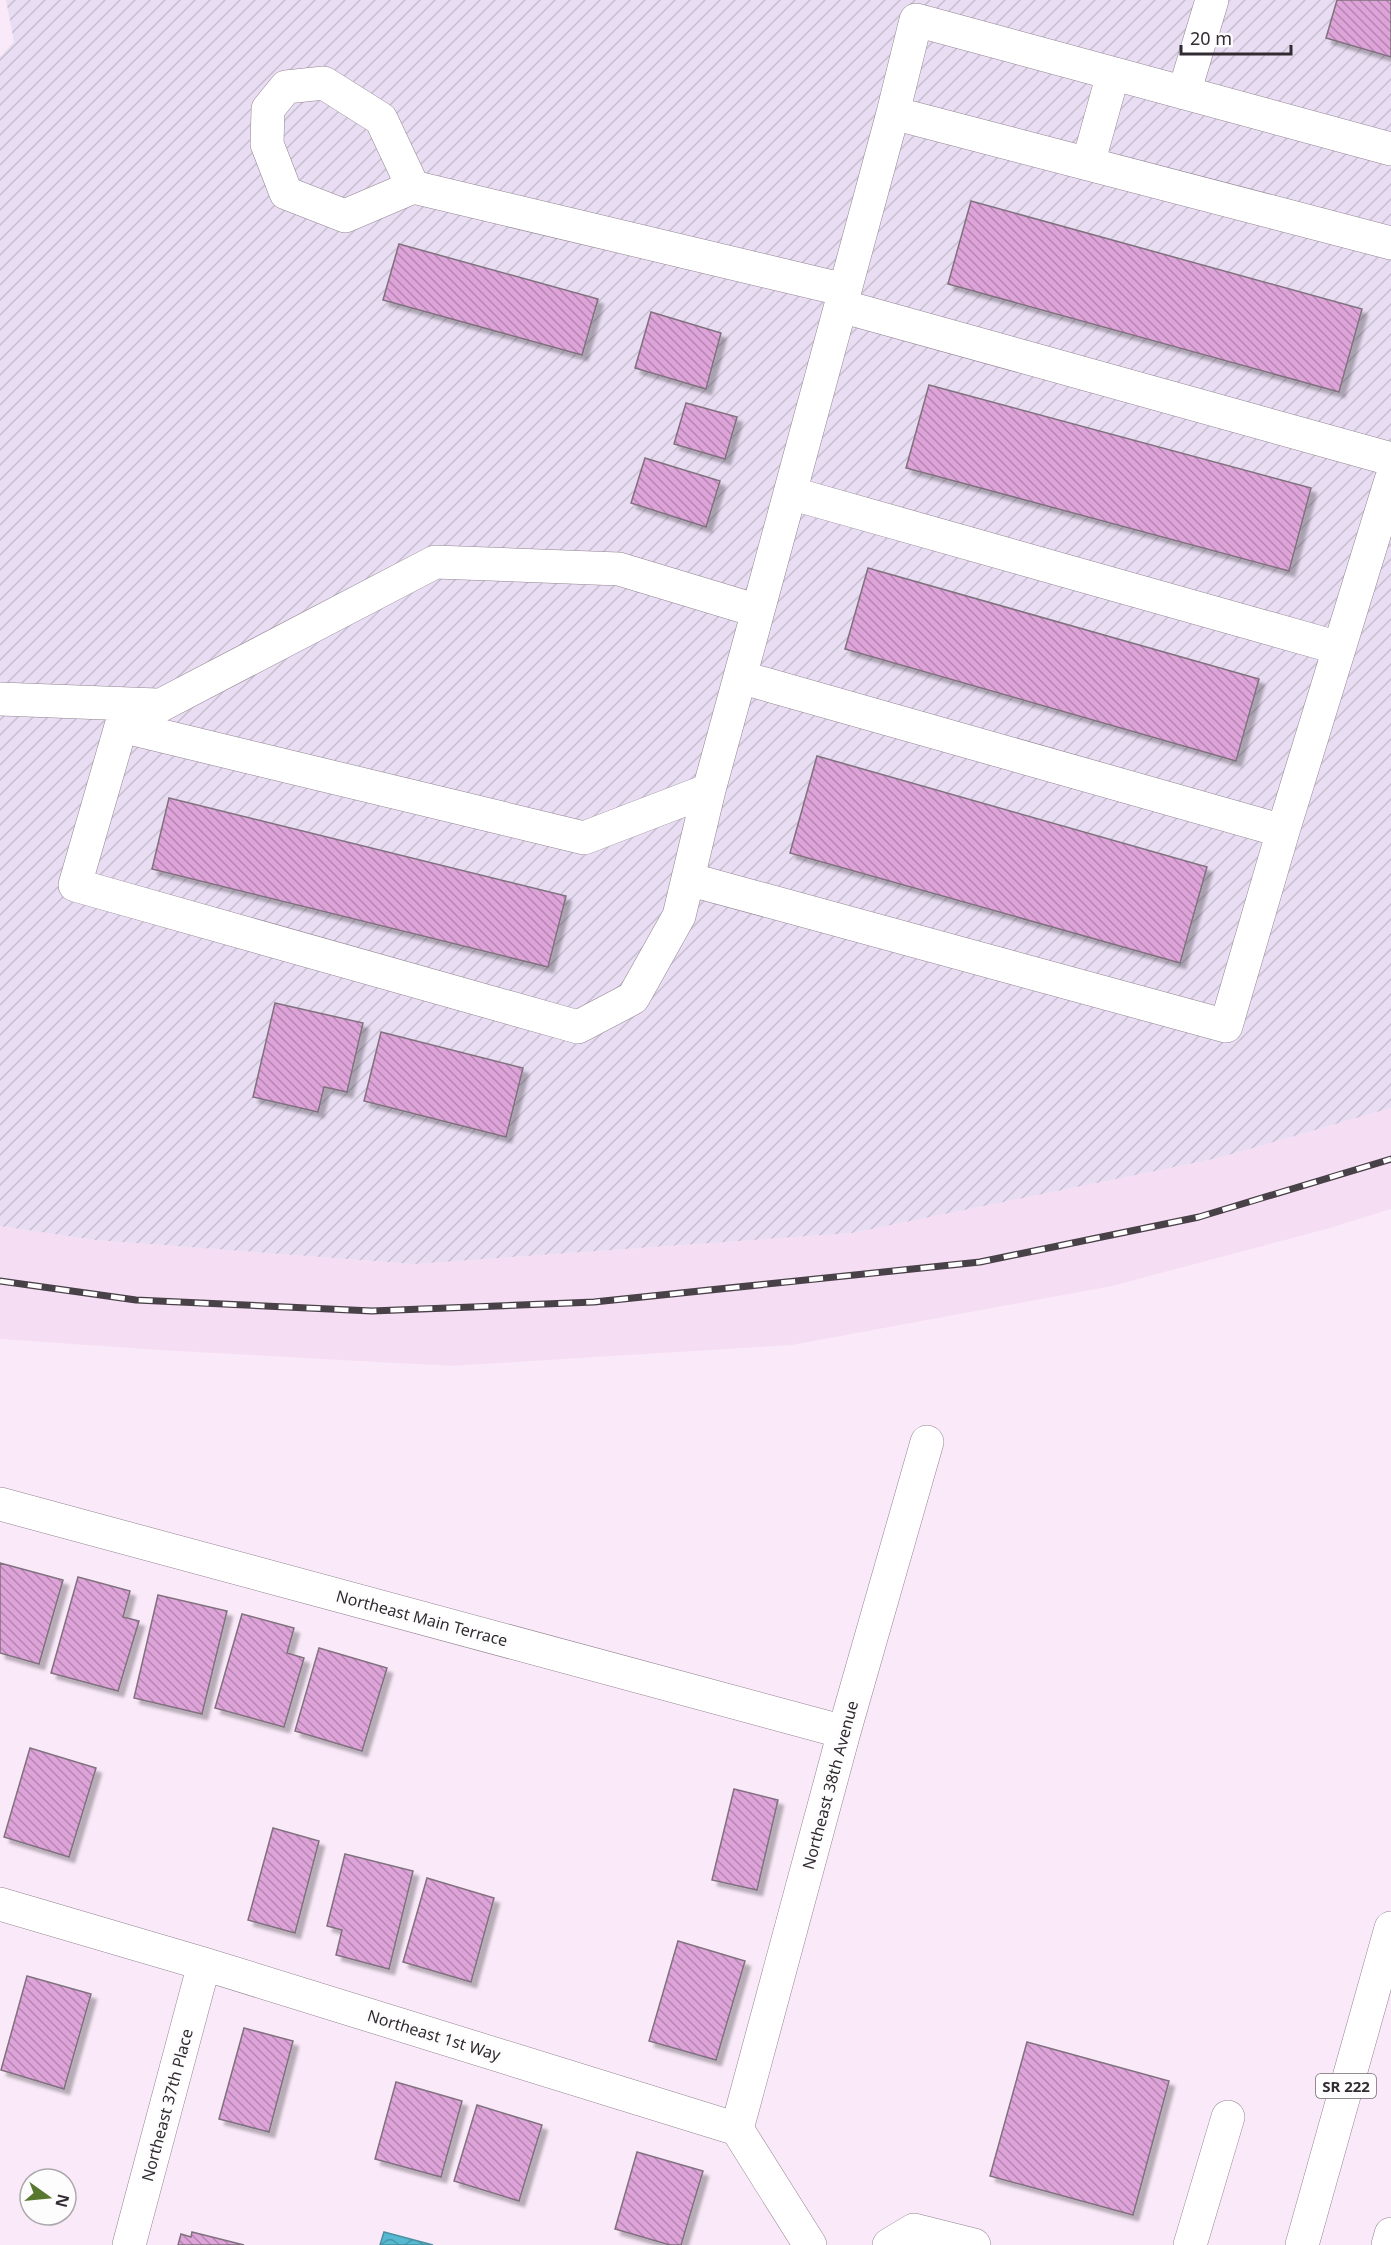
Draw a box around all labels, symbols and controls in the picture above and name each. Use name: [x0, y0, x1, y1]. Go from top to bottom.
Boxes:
scale bar: [1181, 18, 1290, 56]
text: 20 m: [1190, 26, 1232, 50]
street label: Northeast Main Terrace: [334, 1584, 510, 1652]
street label: Northeast 38th Avenue: [797, 1698, 863, 1872]
street label: Northeast 1st Way: [365, 2004, 504, 2066]
street label: Northeast 37th Place: [136, 2026, 198, 2184]
road number: SR 222: [1316, 2074, 1376, 2098]
north arrow: [18, 2167, 78, 2227]
text: N: [50, 2192, 75, 2210]

